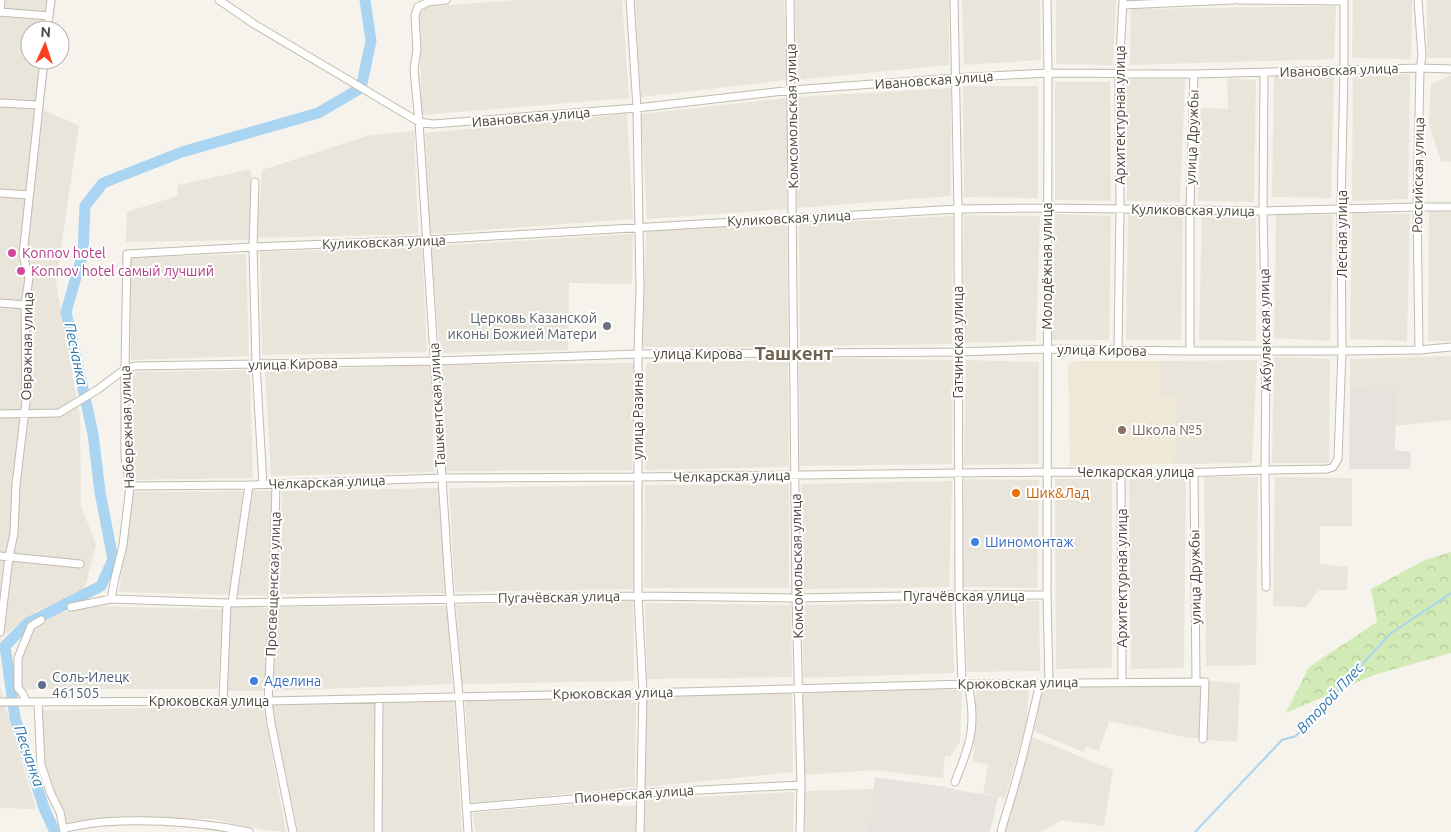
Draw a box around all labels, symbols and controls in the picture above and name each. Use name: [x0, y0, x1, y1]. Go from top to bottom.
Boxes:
north arrow: [20, 20, 70, 70]
text: N: [40, 24, 51, 40]
street label: Комсомольская улица: [783, 43, 801, 189]
street label: Архитектурная улица: [1112, 45, 1128, 185]
street label: Ивановская улица: [1279, 60, 1399, 80]
street label: Ивановская улица: [874, 68, 994, 92]
street label: улица Дружбы: [1182, 89, 1202, 185]
street label: Ивановская улица: [471, 104, 591, 130]
street label: Российская улица: [1409, 117, 1427, 233]
street label: Лесная улица: [1334, 190, 1350, 278]
street label: Куликовская улица: [1131, 201, 1255, 219]
street label: Молодёжная улица: [1039, 202, 1055, 330]
street label: Куликовская улица: [727, 207, 851, 229]
street label: Куликовская улица: [322, 232, 446, 252]
place label: Konnov hotel: [22, 245, 106, 261]
marker: Konnov hotel: [6, 247, 18, 259]
place label: Konnov hotel самый лучший: [31, 263, 214, 279]
marker: Konnov hotel самый лучший: [15, 265, 27, 277]
street label: Акбулакская улица: [1256, 268, 1274, 392]
street label: Гатчинская улица: [950, 286, 966, 398]
street label: Овражная улица: [18, 291, 36, 401]
place label: Церковь Казанской иконы Божией Матери: [447, 310, 597, 342]
marker: Церковь Казанской иконы Божией Матери: [601, 320, 613, 332]
water label: Песчанка: [62, 321, 91, 387]
street label: улица Кирова: [1057, 341, 1147, 359]
street label: Ташкентская улица: [426, 342, 448, 468]
district label: Ташкент: [755, 342, 834, 364]
street label: улица Кирова: [653, 346, 743, 362]
street label: улица Кирова: [248, 355, 338, 373]
street label: Набережная улица: [117, 365, 137, 489]
street label: улица Разина: [630, 372, 646, 460]
place label: Школа №5: [1132, 422, 1203, 438]
marker: Школа №5: [1116, 424, 1128, 436]
street label: Челкарская улица: [1077, 464, 1195, 480]
street label: Челкарская улица: [673, 467, 791, 485]
street label: Челкарская улица: [268, 472, 386, 492]
place label: Шик&Лад: [1026, 485, 1089, 501]
marker: Шик&Лад: [1010, 487, 1022, 499]
street label: Комсомольская улица: [788, 493, 806, 639]
street label: Архитектурная улица: [1114, 508, 1130, 648]
street label: Просвещенская улица: [262, 511, 284, 657]
street label: улица Дружбы: [1186, 529, 1204, 625]
place label: Шиномонтаж: [985, 534, 1074, 550]
marker: Шиномонтаж: [969, 536, 981, 548]
street label: Пугачёвская улица: [498, 588, 620, 606]
street label: Пугачёвская улица: [903, 588, 1025, 604]
water label: Второй Плес: [1293, 659, 1367, 736]
place label: Соль-Илецк 461505: [52, 669, 130, 701]
place label: Аделина: [264, 673, 321, 689]
street label: Крюковская улица: [958, 674, 1078, 692]
marker: Аделина: [248, 675, 260, 687]
marker: Соль-Илецк 461505: [36, 679, 48, 691]
street label: Крюковская улица: [553, 684, 673, 702]
street label: Крюковская улица: [149, 693, 269, 709]
water label: Песчанка: [11, 723, 48, 789]
street label: Пионерская улица: [573, 782, 695, 806]

